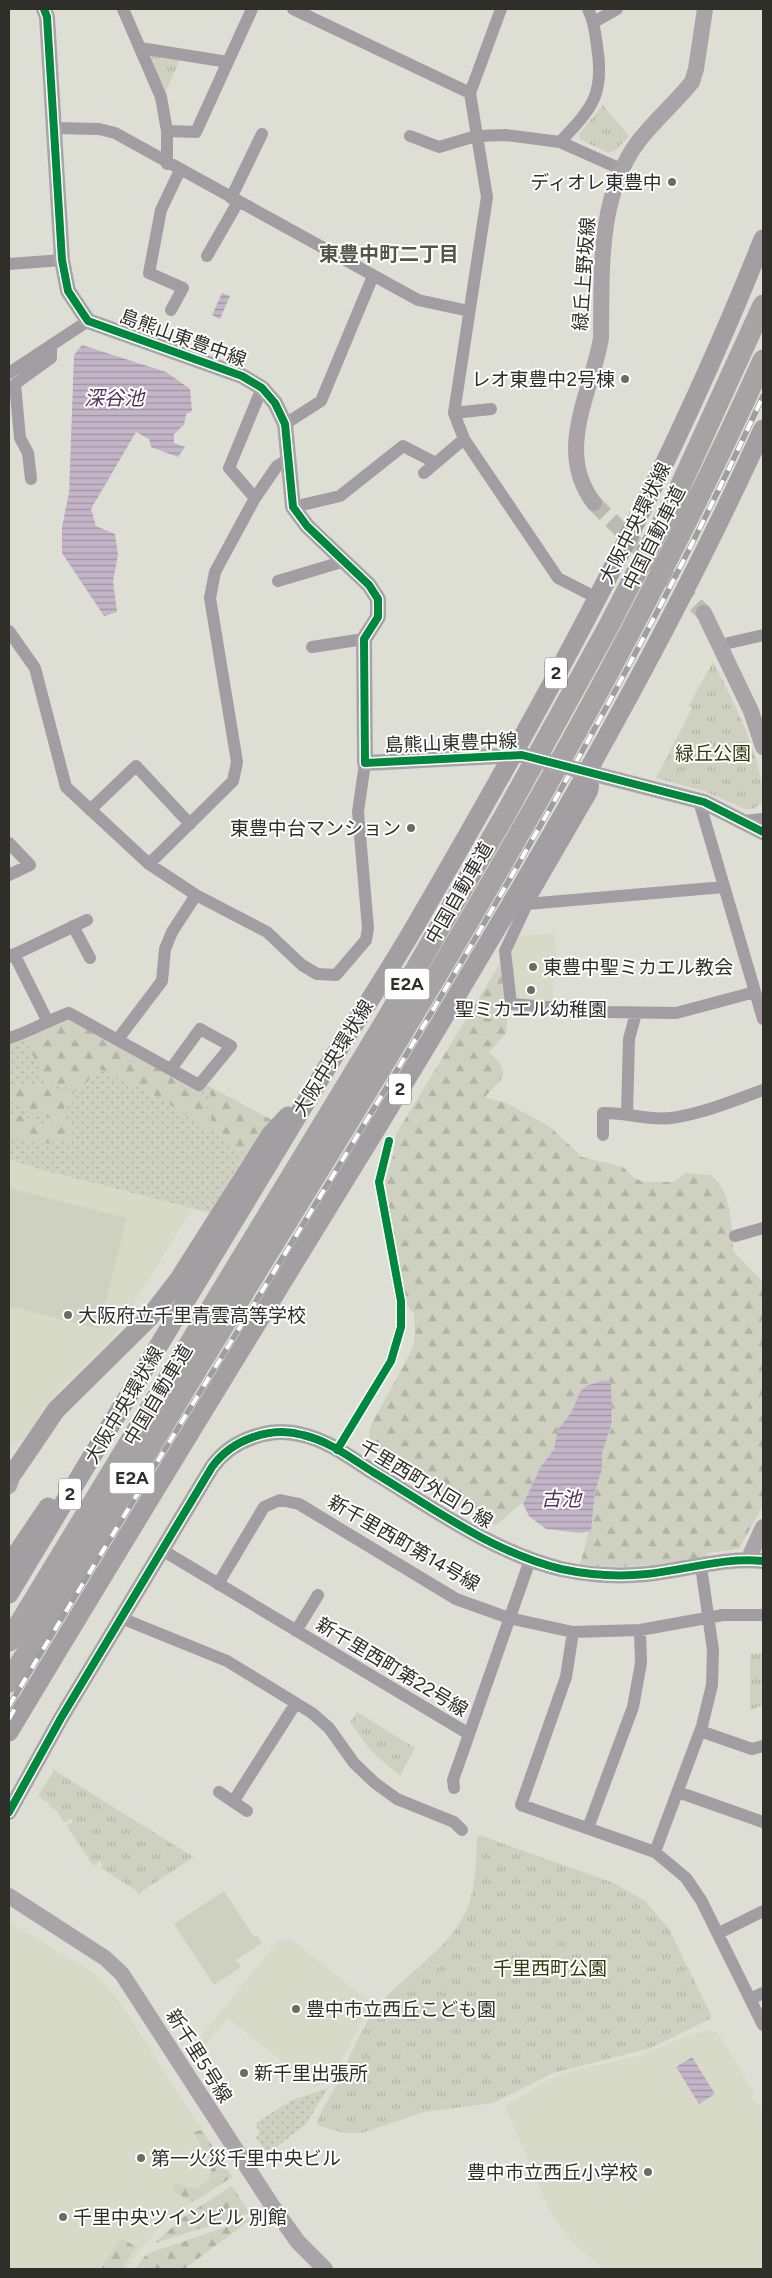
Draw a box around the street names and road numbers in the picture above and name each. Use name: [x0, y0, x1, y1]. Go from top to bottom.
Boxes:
street label: 緑丘上野坂線: [569, 216, 599, 332]
street label: 島熊山東豊中線: [117, 304, 249, 372]
street label: 大阪中央環状線: [595, 459, 675, 587]
street label: 中国自動車道: [618, 482, 690, 594]
road number: 2: [545, 658, 567, 688]
street label: 島熊山東豊中線: [384, 729, 518, 757]
street label: 中国自動車道: [421, 838, 497, 948]
road number: E2A: [384, 969, 430, 1000]
street label: 大阪中央環状線: [288, 996, 378, 1120]
road number: 2: [389, 1074, 411, 1104]
street label: 中国自動車道: [119, 1340, 197, 1450]
street label: 大阪中央環状線: [80, 1342, 168, 1468]
street label: 千里西町外回り線: [355, 1435, 497, 1533]
road number: E2A: [110, 1462, 154, 1494]
road number: 2: [59, 1478, 81, 1510]
street label: 新千里西町第14号線: [324, 1490, 484, 1596]
street label: 新千里西町第22号線: [312, 1613, 472, 1721]
street label: 新千里5号線: [161, 2005, 237, 2107]

